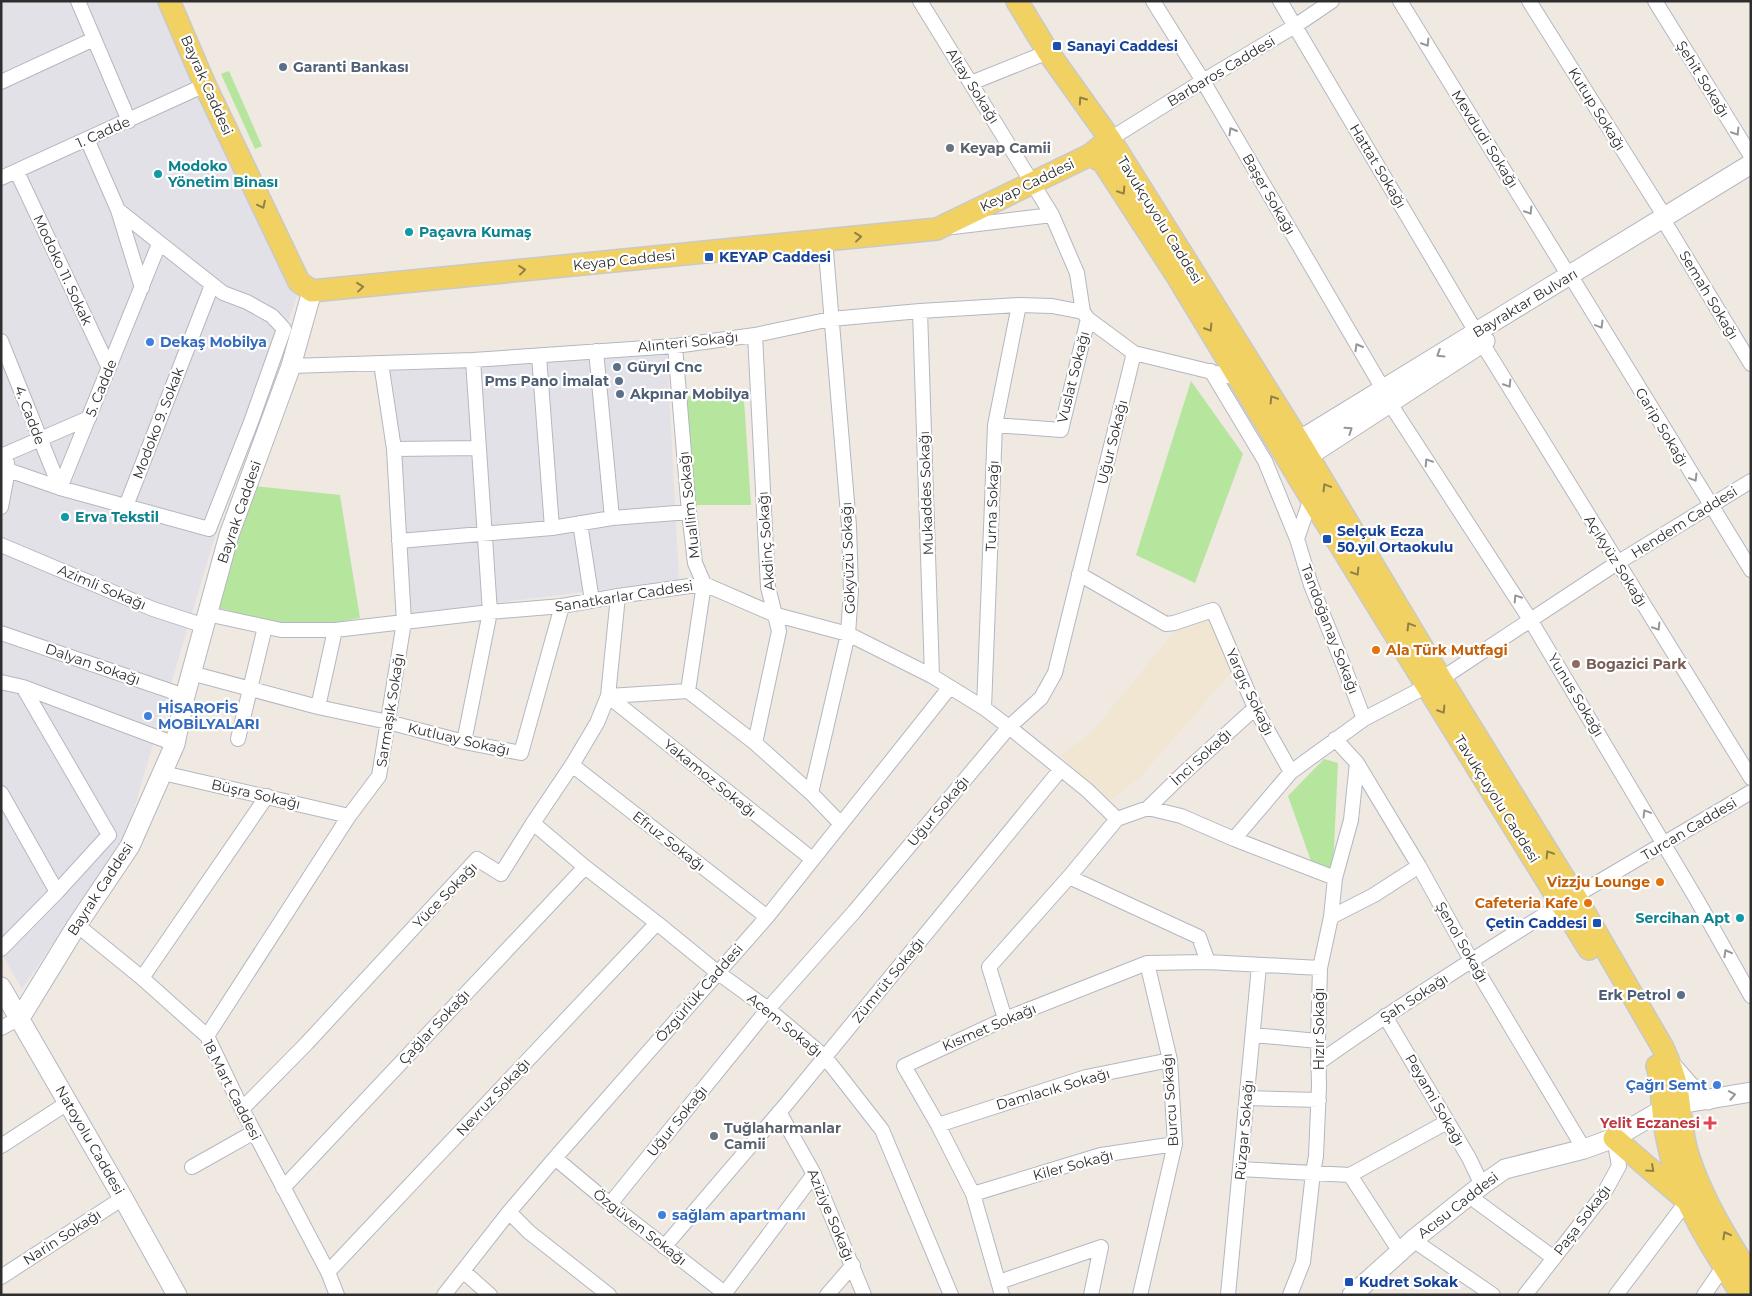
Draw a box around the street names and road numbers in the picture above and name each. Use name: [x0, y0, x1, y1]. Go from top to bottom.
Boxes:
street label: Bayrak Caddesi: [177, 32, 237, 138]
street label: Barbaros Caddesi: [1164, 32, 1278, 110]
street label: Şehit Sokağı: [1672, 37, 1734, 121]
street label: Altay Sokağı: [943, 45, 1003, 127]
street label: Kutup Sokağı: [1564, 64, 1630, 154]
street label: Mevdudi Sokağı: [1448, 87, 1522, 191]
street label: 1. Cadde: [73, 112, 133, 152]
street label: Hattat Sokağı: [1346, 120, 1410, 212]
street label: Başer Sokağı: [1239, 150, 1299, 238]
street label: Tavukçuyolu Caddesi: [1113, 153, 1207, 287]
street label: Keyap Caddesi: [977, 154, 1077, 216]
street label: Modoko 11. Sokak: [29, 212, 97, 329]
street label: Keyap Caddesi: [572, 246, 676, 274]
street label: Semah Sokağı: [1675, 247, 1743, 343]
street label: Bayraktar Bulvarı: [1469, 265, 1581, 341]
street label: Alınteri Sokağı: [637, 328, 739, 356]
street label: Vuslat Sokağı: [1053, 329, 1093, 425]
street label: 5. Cadde: [81, 357, 121, 419]
street label: Modoko 9. Sokak: [128, 364, 188, 481]
street label: 4. Cadde: [11, 383, 49, 447]
street label: Garip Sokağı: [1631, 384, 1693, 470]
street label: Uğur Sokağı: [1093, 398, 1131, 486]
street label: Mukaddes Sokağı: [915, 430, 937, 556]
street label: Muallim Sokağı: [674, 450, 704, 560]
street label: Bayrak Caddesi: [213, 458, 265, 566]
street label: Turna Sokağı: [981, 460, 1003, 552]
street label: Hendem Caddesi: [1628, 482, 1740, 562]
street label: Akdinç Sokağı: [754, 491, 778, 591]
street label: Gökyüzü Sokağı: [837, 502, 859, 614]
street label: Açıkyüz Sokağı: [1581, 512, 1651, 610]
street label: Azimli Sokağı: [55, 560, 149, 614]
street label: Tandoğanay Sokağı: [1297, 562, 1363, 696]
street label: Sanatkarlar Caddesi: [554, 576, 694, 616]
street label: Dalyan Sokağı: [43, 639, 143, 689]
street label: Yargıç Sokağı: [1222, 646, 1278, 738]
street label: Yunus Sokağı: [1544, 650, 1608, 740]
street label: Sarmaşık Sokağı: [372, 652, 408, 768]
street label: Kutluay Sokağı: [406, 718, 512, 760]
street label: İnci Sokağı: [1167, 724, 1235, 790]
street label: Tavukçuyolu Caddesi: [1450, 732, 1544, 866]
street label: Yakamoz Sokağı: [660, 735, 760, 821]
street label: Uğur Sokağı: [903, 772, 973, 850]
street label: Büşra Sokağı: [210, 775, 302, 813]
street label: Turcan Caddesi: [1638, 793, 1740, 865]
street label: Efruz Sokağı: [629, 807, 709, 875]
street label: Bayrak Caddesi: [63, 839, 137, 939]
street label: Yüce Sokağı: [409, 858, 481, 932]
street label: Şenol Sokağı: [1432, 899, 1492, 985]
street label: Zümrüt Sokağı: [848, 934, 928, 1026]
street label: Özgürlük Caddesi: [651, 940, 747, 1046]
street label: Şah Sokağı: [1377, 969, 1451, 1027]
street label: Çağlar Sokağı: [395, 986, 473, 1068]
street label: Hızır Sokağı: [1310, 988, 1328, 1070]
street label: Acem Sokağı: [744, 989, 826, 1061]
street label: Kısmet Sokağı: [939, 999, 1039, 1055]
street label: 18 Mart Caddesi: [199, 1037, 265, 1143]
street label: Peyami Sokağı: [1401, 1051, 1469, 1149]
street label: Burcu Sokağı: [1158, 1053, 1182, 1147]
street label: Nevruz Sokağı: [452, 1054, 534, 1140]
street label: Damlacık Sokağı: [994, 1064, 1112, 1114]
street label: Rüzgar Sokağı: [1231, 1079, 1257, 1181]
street label: Natoyolu Caddesi: [52, 1082, 128, 1198]
street label: Uğur Sokağı: [643, 1082, 711, 1160]
street label: Kiler Sokağı: [1031, 1146, 1115, 1184]
street label: Aziziye Sokağı: [803, 1166, 859, 1264]
street label: Acısu Caddesi: [1414, 1168, 1502, 1242]
street label: Paşa Sokağı: [1550, 1181, 1614, 1259]
street label: Özgüven Sokağı: [590, 1185, 690, 1269]
street label: Narin Sokağı: [20, 1205, 104, 1269]

